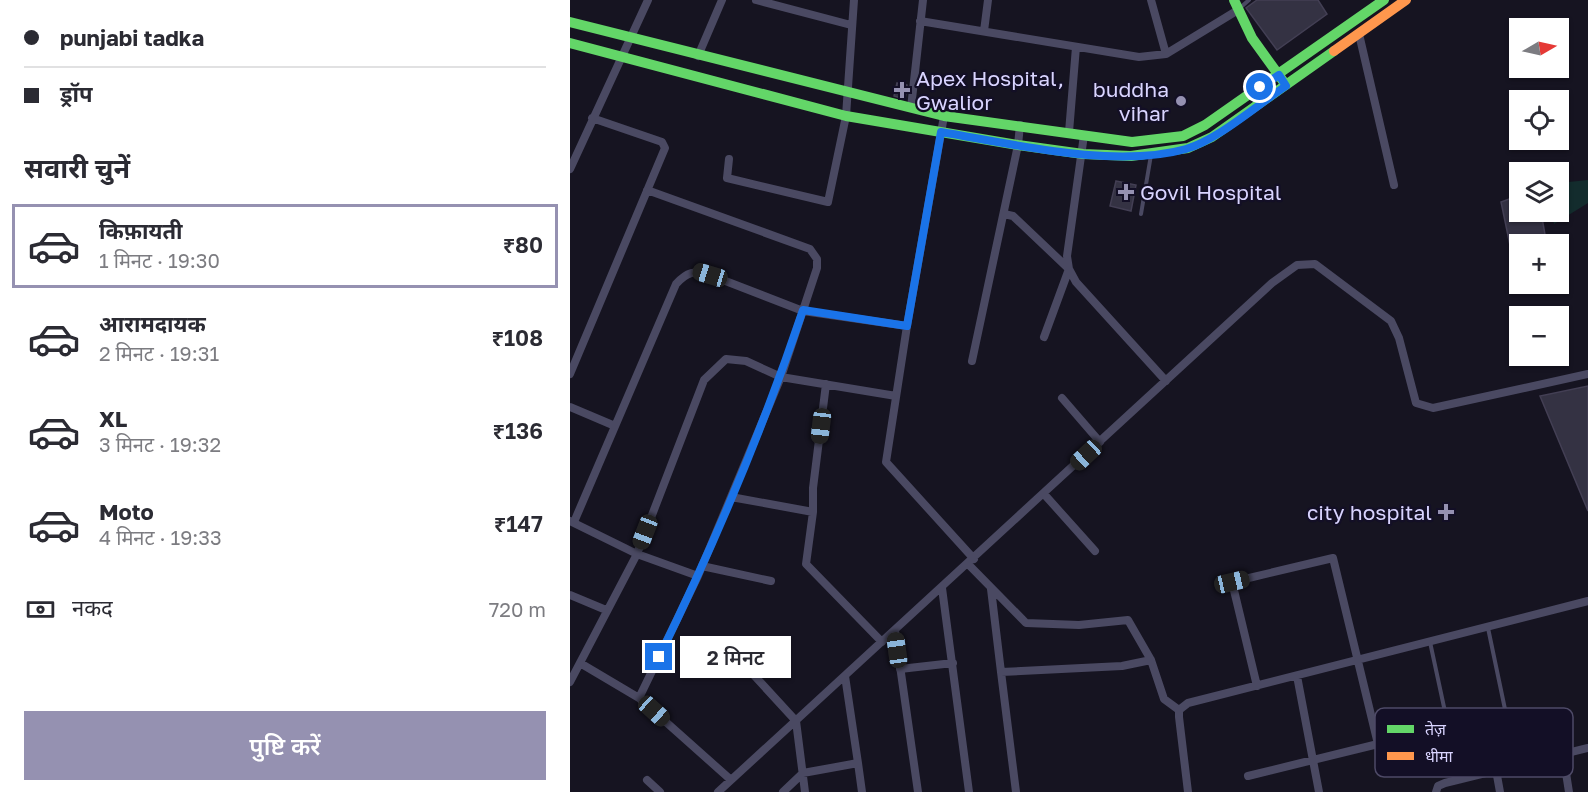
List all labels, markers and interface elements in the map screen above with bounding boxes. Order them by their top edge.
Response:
north arrow [1509,18,1569,78]
map controls [1509,18,1569,366]
text: punjabi tadka [60,24,204,51]
place label: Apex Hospital, Gwalior [916,65,1064,115]
route start [1246,73,1273,100]
place label: buddha vihar [1093,76,1169,126]
text: ड्रॉप [60,80,93,107]
marker: Apex Hospital, Gwalior [893,81,911,99]
button: locate [1509,90,1569,150]
marker: buddha vihar [1174,94,1188,108]
text: सवारी चुनें [24,152,130,184]
button: layers [1509,162,1569,222]
place label: Govil Hospital [1140,179,1282,205]
marker: Govil Hospital [1117,183,1135,201]
text: किफ़ायती [99,217,183,244]
icon: car [27,219,81,273]
text: ₹80 [503,231,543,258]
button: + [1509,234,1569,294]
text: 1 मिनट · 19:30 [99,248,220,272]
car [690,261,730,289]
button: − [1509,306,1569,366]
text: आरामदायक [99,310,206,337]
icon: car [27,312,81,366]
text: ₹108 [492,324,543,351]
text: 2 मिनट · 19:31 [99,341,219,365]
icon: car [27,405,81,459]
text: XL [99,405,127,432]
car [810,407,832,445]
text: ₹136 [492,417,543,444]
text: 3 मिनट · 19:32 [99,432,221,456]
car [1067,436,1105,474]
icon: car [27,498,81,552]
text: Moto [99,498,154,525]
place label: city hospital [1307,499,1432,525]
marker: city hospital [1437,503,1455,521]
text: ₹147 [494,510,543,537]
car [630,512,660,552]
text: 4 मिनट · 19:33 [99,525,222,549]
car [1212,569,1252,595]
icon: cash [24,593,57,626]
text: नकद [72,594,113,621]
text: 720 m [489,597,546,621]
car [886,631,908,669]
callout: 2 मिनट [680,636,791,678]
route end [645,643,672,670]
text: 2 मिनट [707,645,764,669]
car [635,692,673,730]
legend [1375,708,1573,777]
button: पुष्टि करें [24,711,546,780]
text: तेज़ [1425,719,1447,739]
text: धीमा [1425,746,1454,766]

